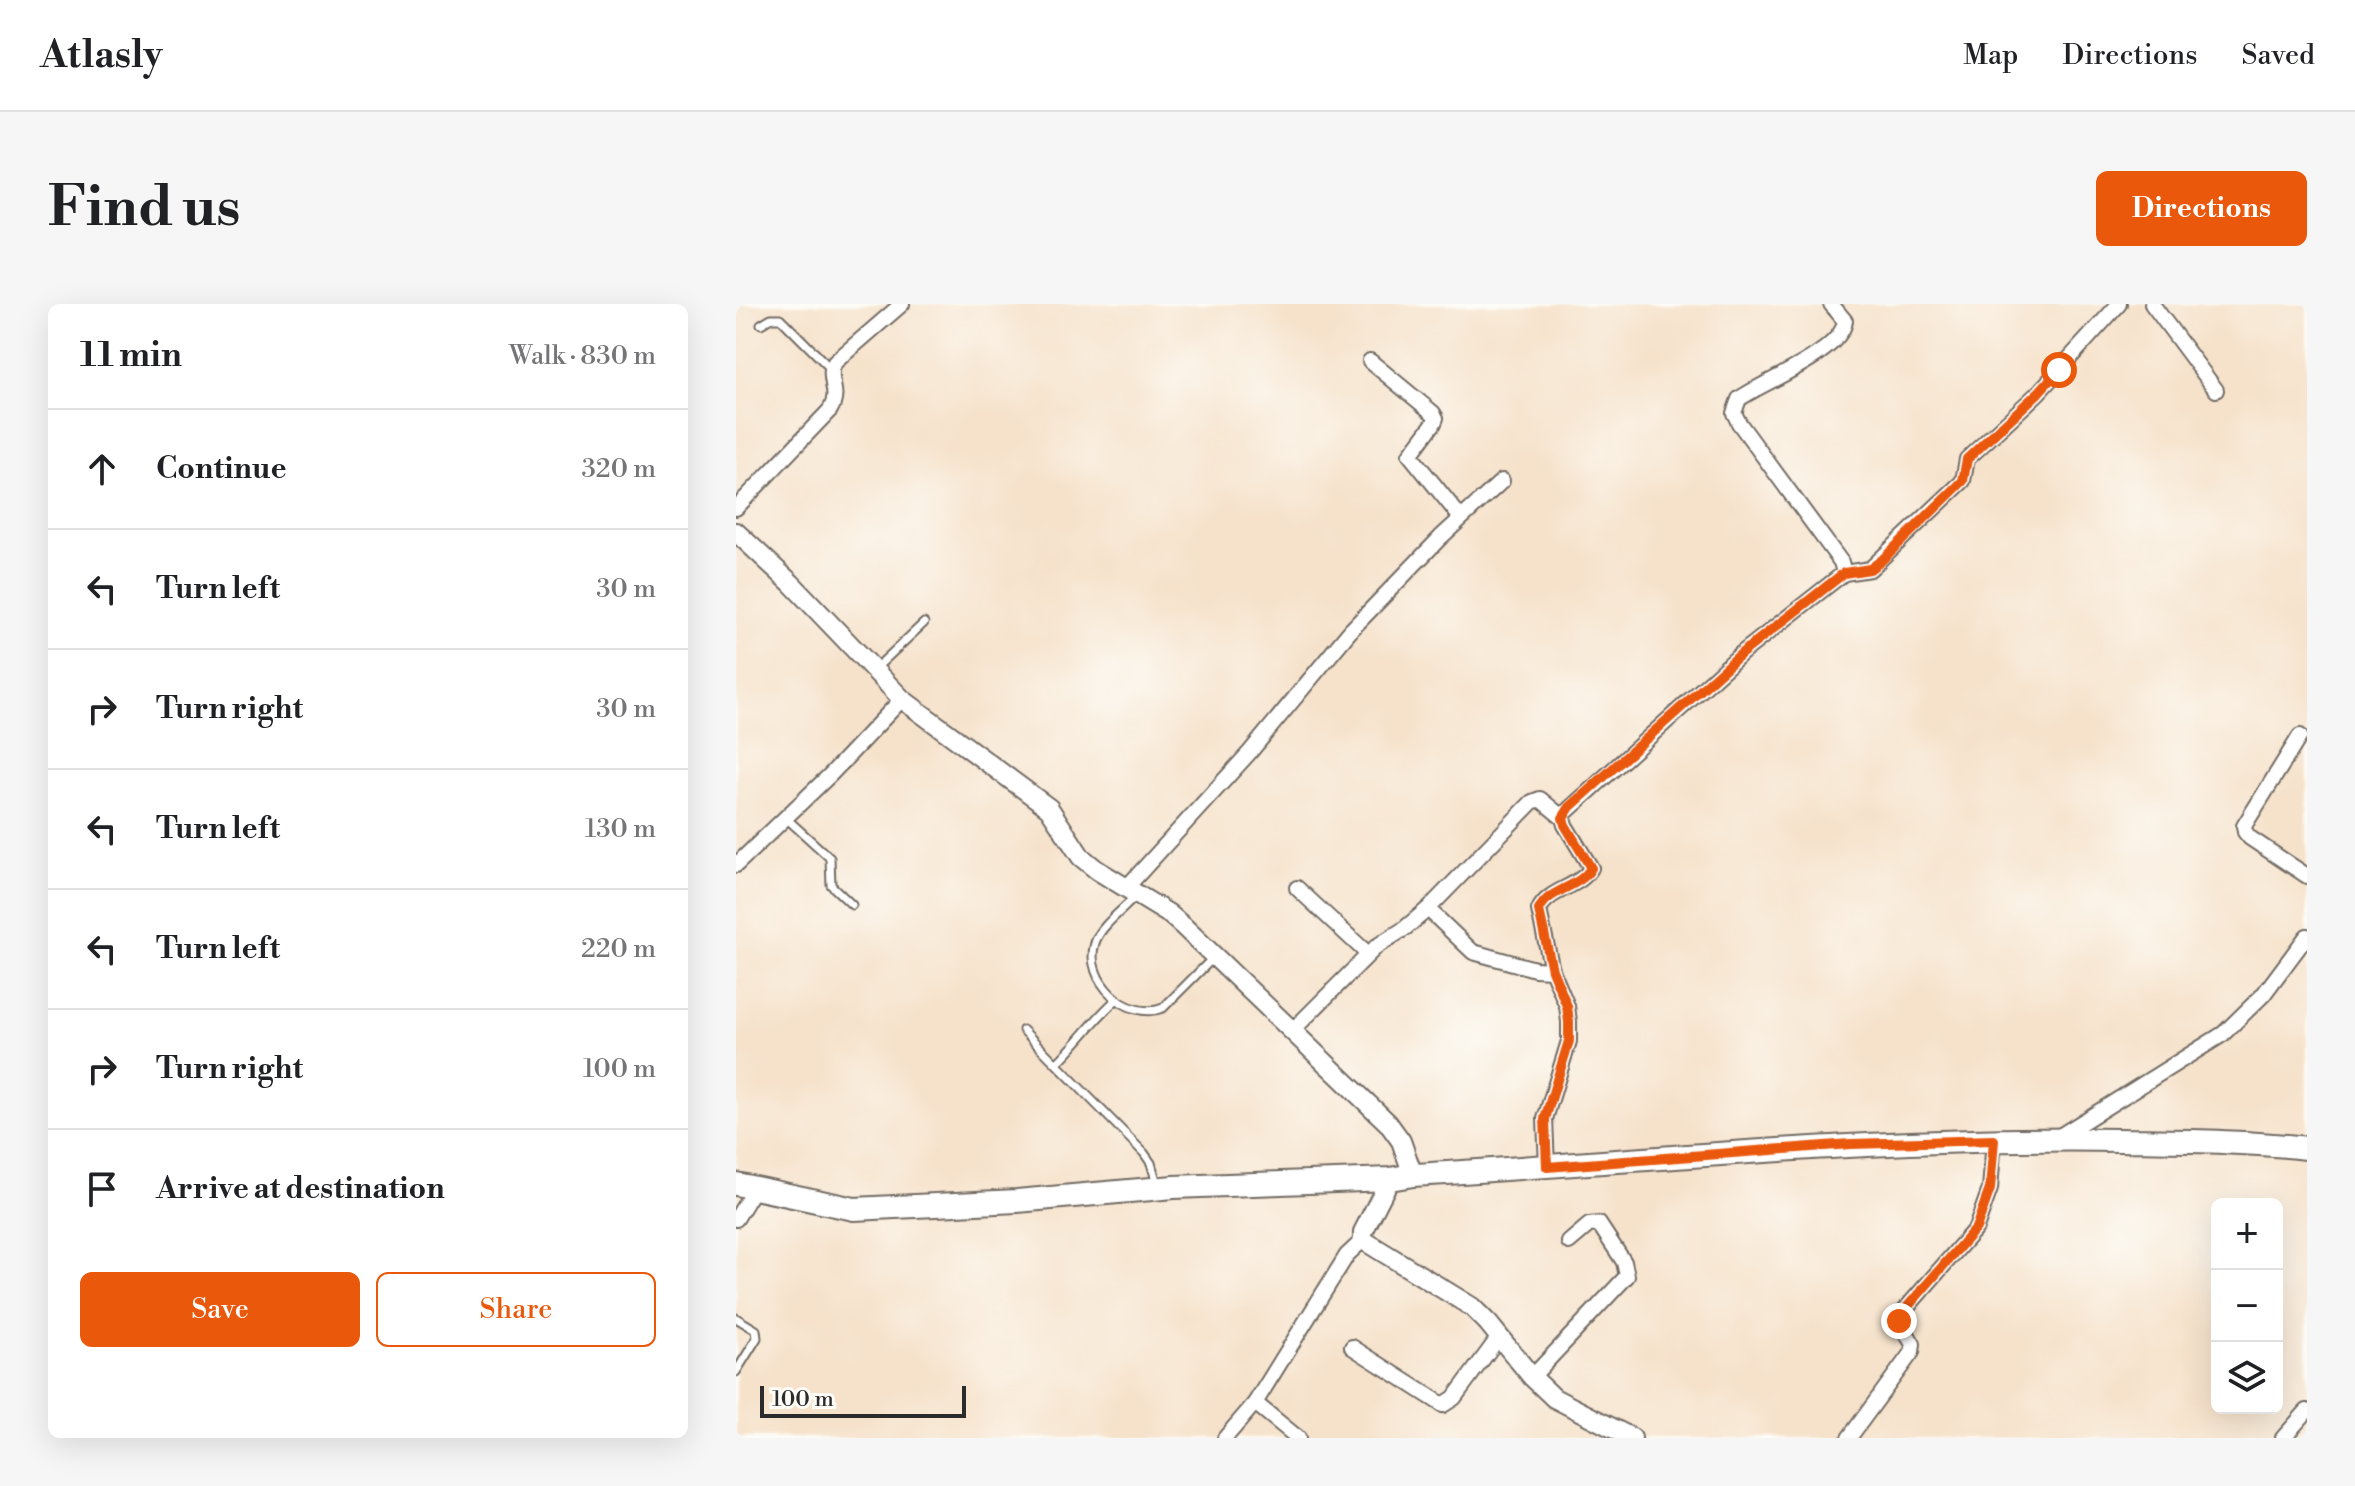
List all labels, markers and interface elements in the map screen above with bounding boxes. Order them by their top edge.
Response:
text: Atlasly [40,32,163,79]
text: Map [1963,38,2018,73]
text: Directions [2062,38,2197,73]
text: Saved [2241,38,2315,73]
button: Directions [2096,171,2307,246]
text: Find us [48,173,241,243]
text: 11 min [80,335,182,377]
text: Walk · 830 m [509,340,656,372]
route start [2041,352,2077,388]
icon: ahead [80,447,124,491]
text: Continue [156,450,287,488]
text: 320 m [581,453,656,485]
icon: left [80,567,124,611]
text: Turn left [156,570,280,608]
text: 30 m [596,573,656,605]
icon: right [80,687,124,731]
text: Turn right [156,690,303,728]
text: 30 m [596,693,656,725]
icon: left [80,807,124,851]
text: Turn left [156,810,280,848]
text: 130 m [585,813,656,845]
icon: left [80,927,124,971]
text: Turn left [156,930,280,968]
text: 220 m [581,933,656,965]
icon: right [80,1047,124,1091]
text: Turn right [156,1050,303,1088]
text: 100 m [583,1053,656,1085]
icon: arrive [80,1167,124,1211]
text: Arrive at destination [156,1170,445,1208]
map controls [2211,1198,2283,1414]
button: + [2211,1198,2283,1270]
button: − [2211,1270,2283,1342]
button: Save [80,1272,360,1347]
button: Share [376,1272,656,1347]
route end [1881,1303,1917,1339]
button: layers [2211,1342,2283,1414]
scale bar [760,1382,966,1418]
text: 100 m [772,1386,834,1413]

